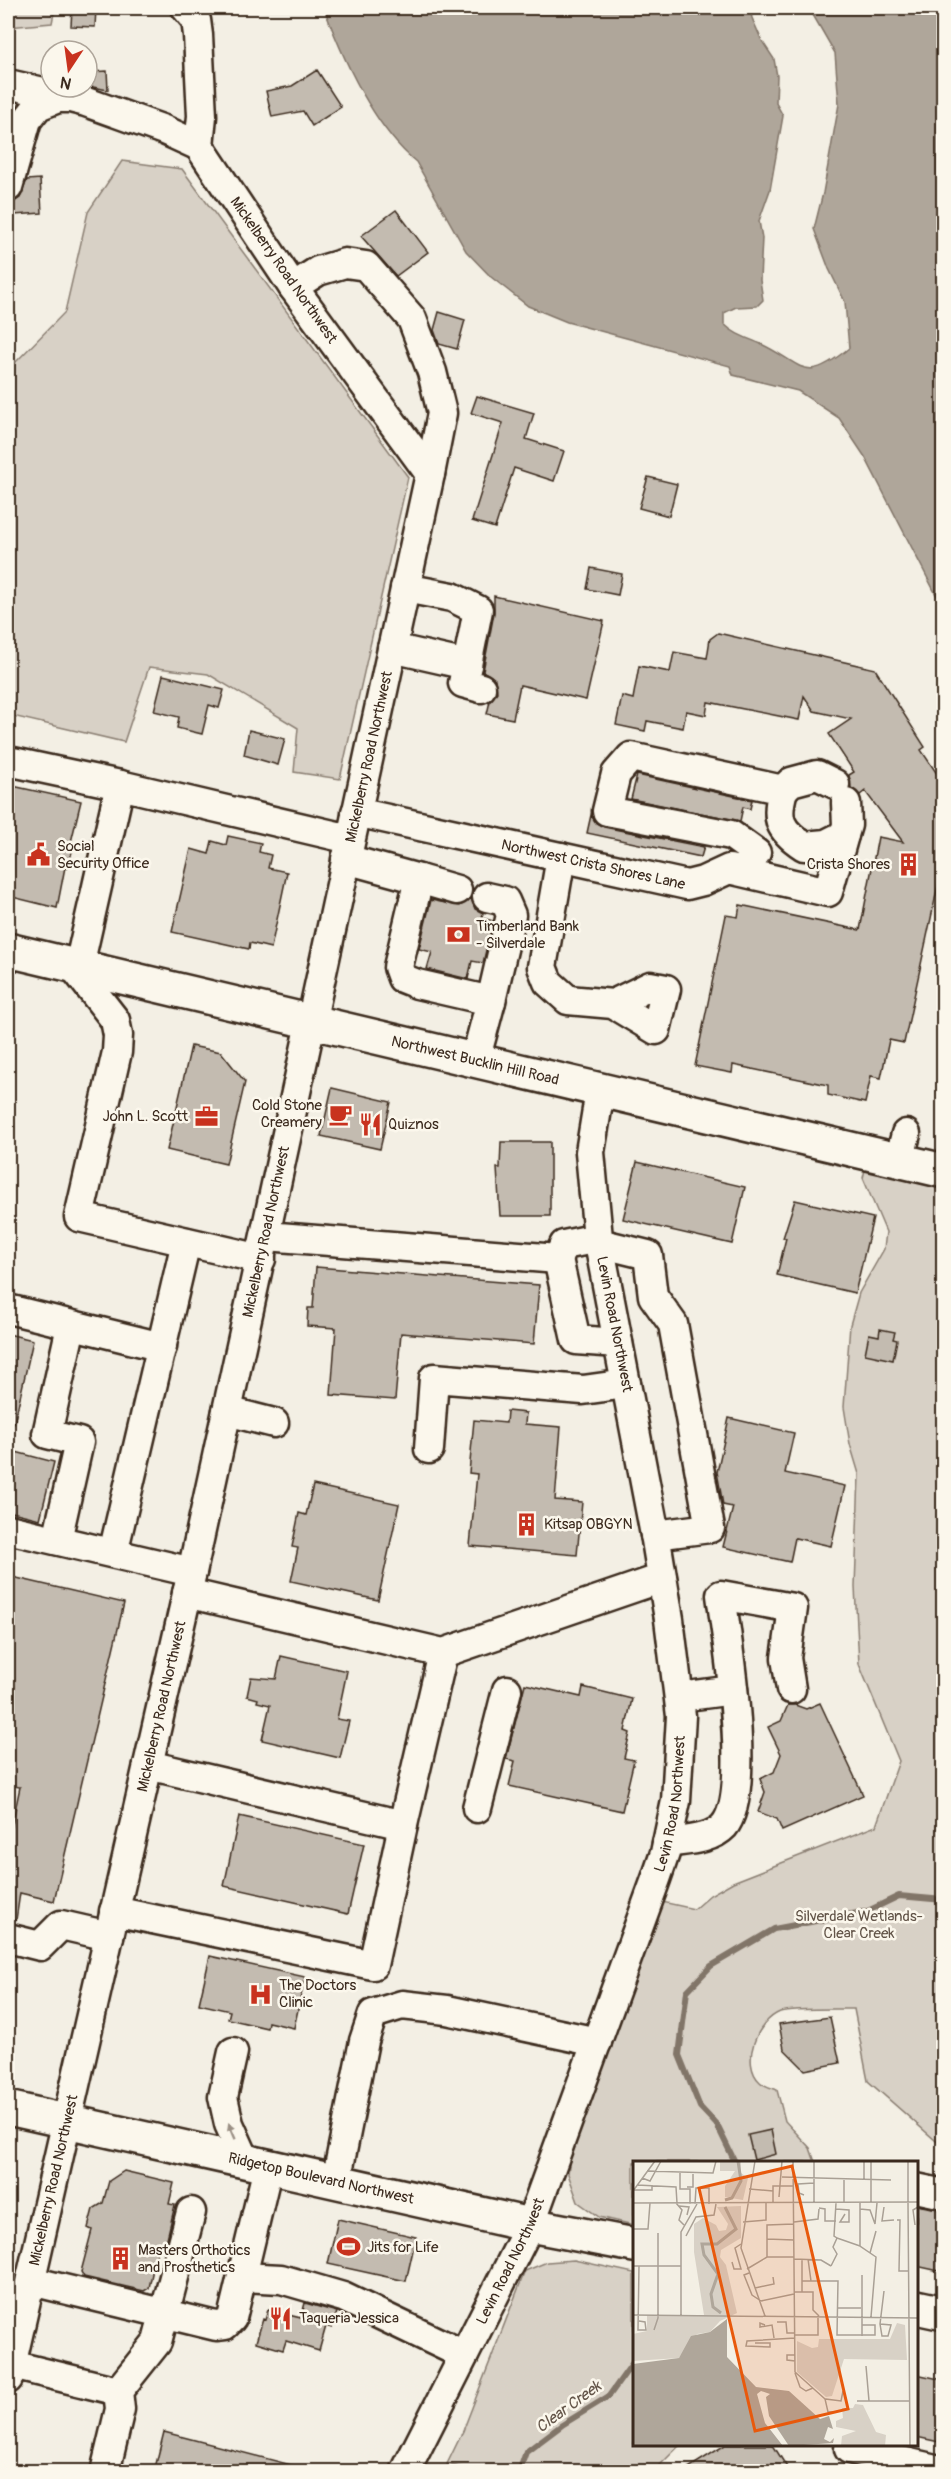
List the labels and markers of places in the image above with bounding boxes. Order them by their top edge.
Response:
place label: Social Security Office [57,837,150,873]
public building icon: Social Security Office [26,842,52,868]
building icon: Crista Shores [895,851,921,877]
place label: Crista Shores [807,855,890,874]
place label: Timberland Bank - Silverdale [476,917,580,953]
bank icon: Timberland Bank - Silverdale [445,922,471,948]
place label: Cold Stone Creamery [252,1096,323,1132]
cafe icon: Cold Stone Creamery [327,1101,353,1127]
office icon: John L. Scott [193,1103,219,1129]
place label: John L. Scott [102,1107,189,1126]
restaurant icon: Quiznos [357,1111,383,1137]
place label: Quiznos [388,1115,439,1134]
building icon: Kitsap OBGYN [513,1511,539,1537]
place label: Kitsap OBGYN [544,1515,633,1534]
place label: The Doctors Clinic [279,1976,357,2012]
hospital icon: The Doctors Clinic [248,1981,274,2007]
sports icon: Jits for Life [336,2234,362,2260]
place label: Jits for Life [367,2238,439,2257]
place label: Masters Orthotics and Prosthetics [138,2241,251,2277]
building icon: Masters Orthotics and Prosthetics [107,2246,133,2272]
restaurant icon: Taqueria Jessica [268,2305,294,2331]
place label: Taqueria Jessica [299,2309,399,2328]

